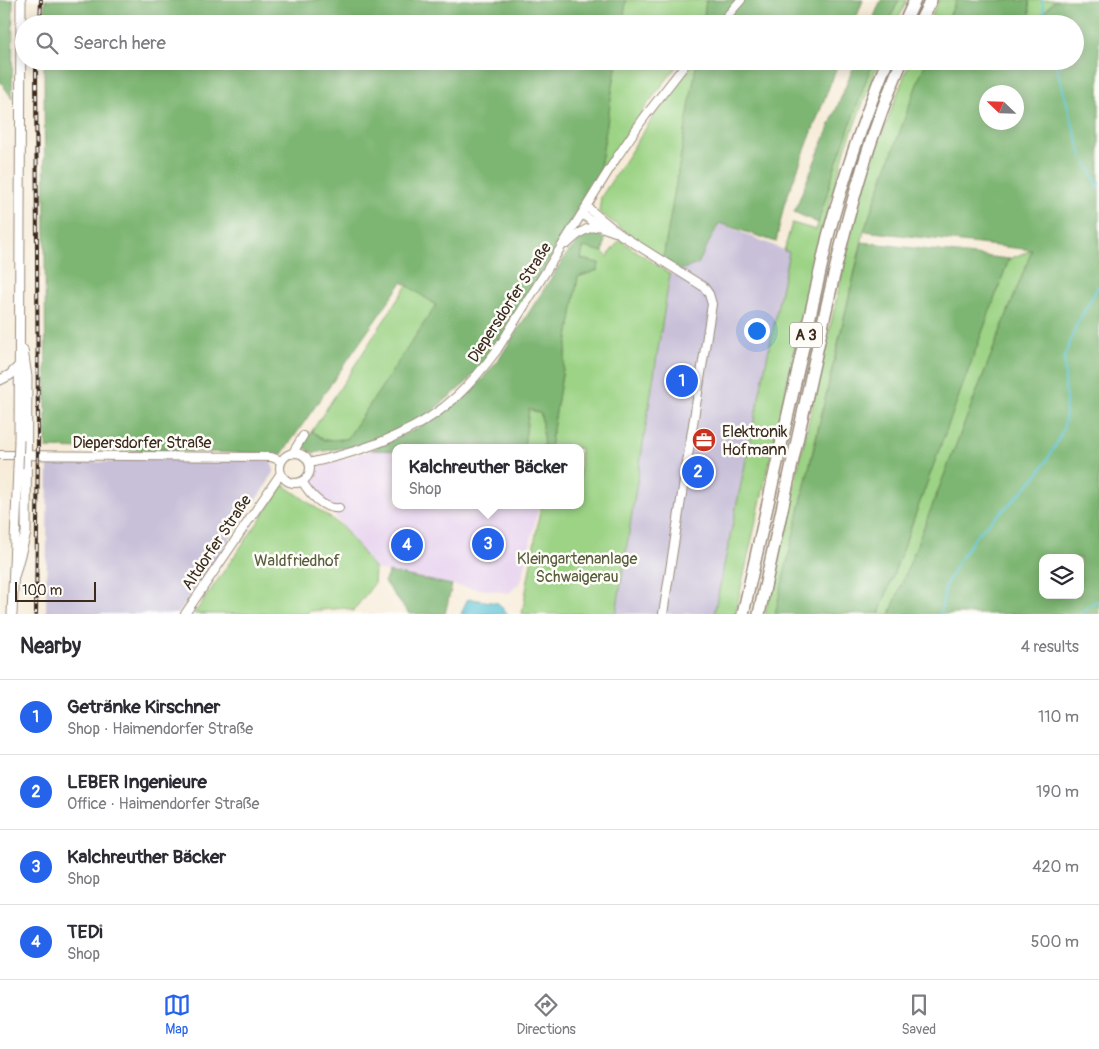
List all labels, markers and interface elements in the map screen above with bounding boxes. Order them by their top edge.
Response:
search box [15,15,1084,70]
icon: search [33,29,61,57]
text: Search here [73,31,166,55]
north arrow [979,85,1024,130]
street label: Diepersdorfer Straße [464,239,556,366]
your location [744,318,770,344]
road number: A 3 [790,322,822,348]
pin: 1 [666,362,698,400]
place label: Elektronik Hofmann [722,422,788,460]
office icon: Elektronik Hofmann [691,427,717,453]
street label: Diepersdorfer Straße [72,433,212,453]
popup [392,444,584,509]
pin: 2 [682,453,714,491]
text: Kalchreuther Bäcker [408,455,568,479]
text: Shop [408,479,442,499]
street label: Altdorfer Straße [178,491,256,594]
pin: 3 [472,525,504,563]
pin: 4 [391,526,423,564]
park label: Kleingartenanlage Schwaigerau [517,549,637,587]
park label: Waldfriedhof [254,551,341,571]
map controls [1039,554,1084,599]
button: layers [1039,554,1084,599]
scale bar [15,579,96,602]
text: 100 m [22,582,62,599]
text: Nearby [20,633,81,660]
text: 4 results [1021,637,1079,657]
text: Getränke Kirschner [67,695,220,719]
text: 1 [33,707,39,727]
text: 110 m [1038,707,1079,727]
text: Shop · Haimendorfer Straße [67,719,253,739]
text: LEBER Ingenieure [67,770,207,794]
text: 2 [32,782,40,802]
text: 190 m [1036,782,1079,802]
text: Office · Haimendorfer Straße [67,794,259,814]
text: Kalchreuther Bäcker [67,845,226,869]
text: 3 [32,857,40,877]
text: 420 m [1032,857,1079,877]
text: Shop [67,869,100,889]
text: TEDi [67,920,103,944]
text: 4 [31,932,41,952]
text: 500 m [1031,932,1079,952]
text: Shop [67,944,100,964]
tab: Map [163,991,191,1038]
tab: Directions [516,991,576,1038]
tab: Saved [901,991,936,1038]

